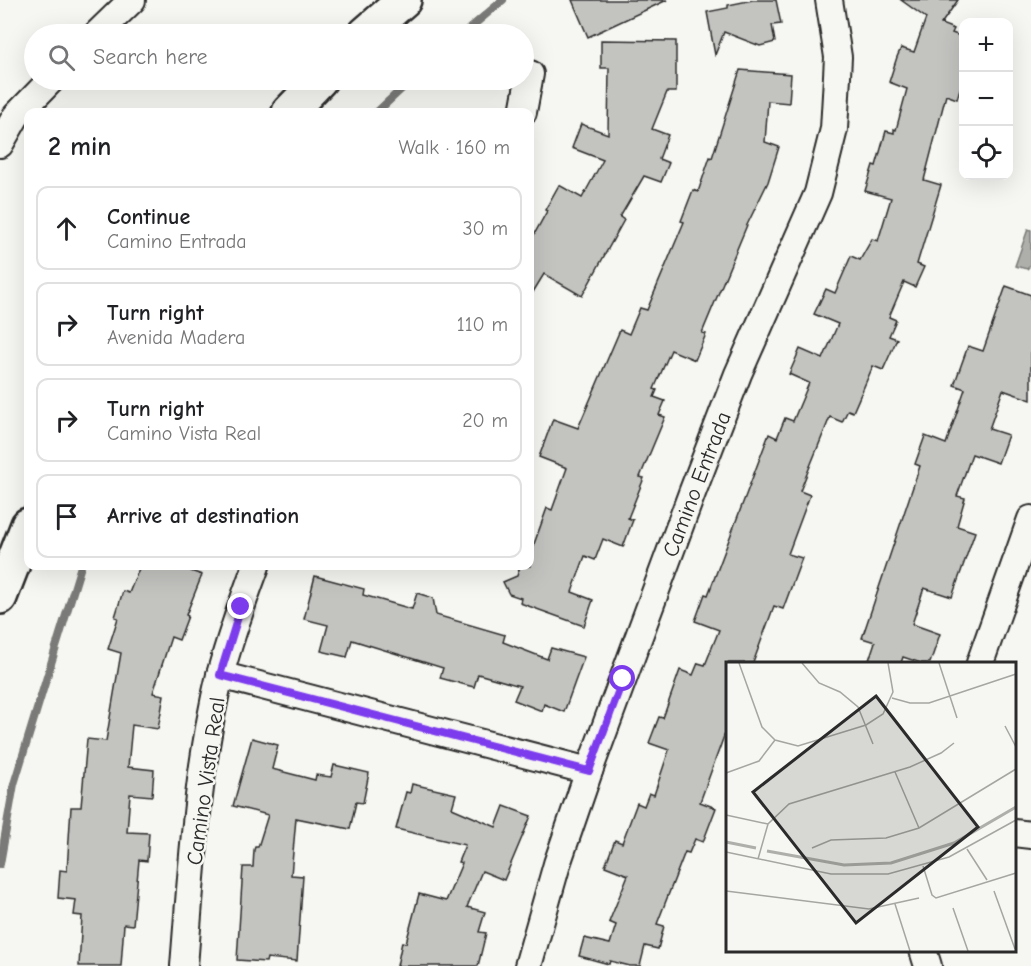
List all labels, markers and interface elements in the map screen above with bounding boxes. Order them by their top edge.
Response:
map controls [959,18,1013,180]
button: + [959,18,1013,72]
search box [24,24,534,90]
icon: search [45,41,78,74]
text: Search here [93,44,208,70]
button: − [959,72,1013,126]
button: locate [959,126,1013,180]
text: 2 min [48,132,111,162]
text: Walk · 160 m [399,136,510,159]
text: Continue [107,204,190,230]
icon: ahead [50,212,83,245]
text: 30 m [462,217,508,240]
text: Camino Entrada [107,230,247,253]
text: Turn right [107,300,204,326]
icon: right [50,308,83,341]
text: 110 m [457,313,508,336]
text: Avenida Madera [107,326,245,349]
text: Turn right [107,396,204,422]
icon: right [50,404,83,437]
street label: Camino Entrada [657,408,737,561]
text: 20 m [462,409,508,432]
text: Camino Vista Real [107,422,261,445]
icon: arrive [50,500,83,533]
text: Arrive at destination [107,503,299,529]
route end [227,593,253,619]
inset map [726,662,1016,951]
route start [609,665,635,691]
street label: Camino Vista Real [181,695,231,867]

